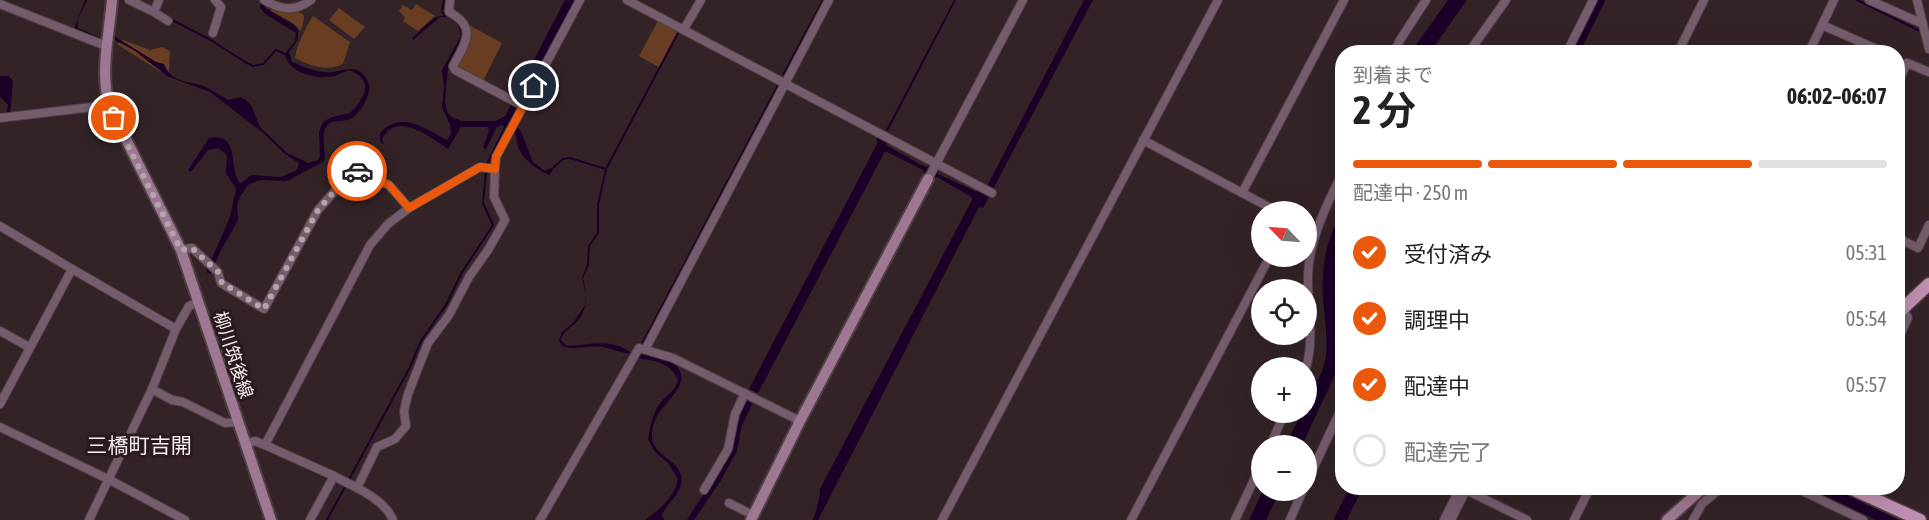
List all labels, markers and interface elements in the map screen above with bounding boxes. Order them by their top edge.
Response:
pin [508,60,559,111]
text: 到着まで [1353,63,1433,86]
icon: home [517,69,550,102]
text: 06:02–06:07 [1787,83,1887,109]
text: 2 分 [1353,88,1416,132]
pin [88,92,139,143]
icon: bag [97,101,130,134]
courier [327,141,387,201]
icon: car [341,155,374,188]
text: 配達中 · 250 m [1353,181,1468,204]
north arrow [1251,201,1317,267]
map controls [1251,201,1317,501]
icon: check [1353,236,1386,269]
text: 受付済み [1404,241,1492,267]
text: 05:31 [1846,241,1887,264]
button: locate [1251,279,1317,345]
icon: check [1353,302,1386,335]
text: 調理中 [1404,307,1470,333]
text: 05:54 [1846,307,1887,330]
street label: 柳川筑後線 [210,309,257,401]
button: + [1251,357,1317,423]
icon: check [1353,368,1386,401]
text: 配達中 [1404,373,1470,399]
text: 05:57 [1846,373,1887,396]
district label: 三橋町吉開 [87,433,192,457]
button: − [1251,435,1317,501]
text: 配達完了 [1404,439,1492,465]

